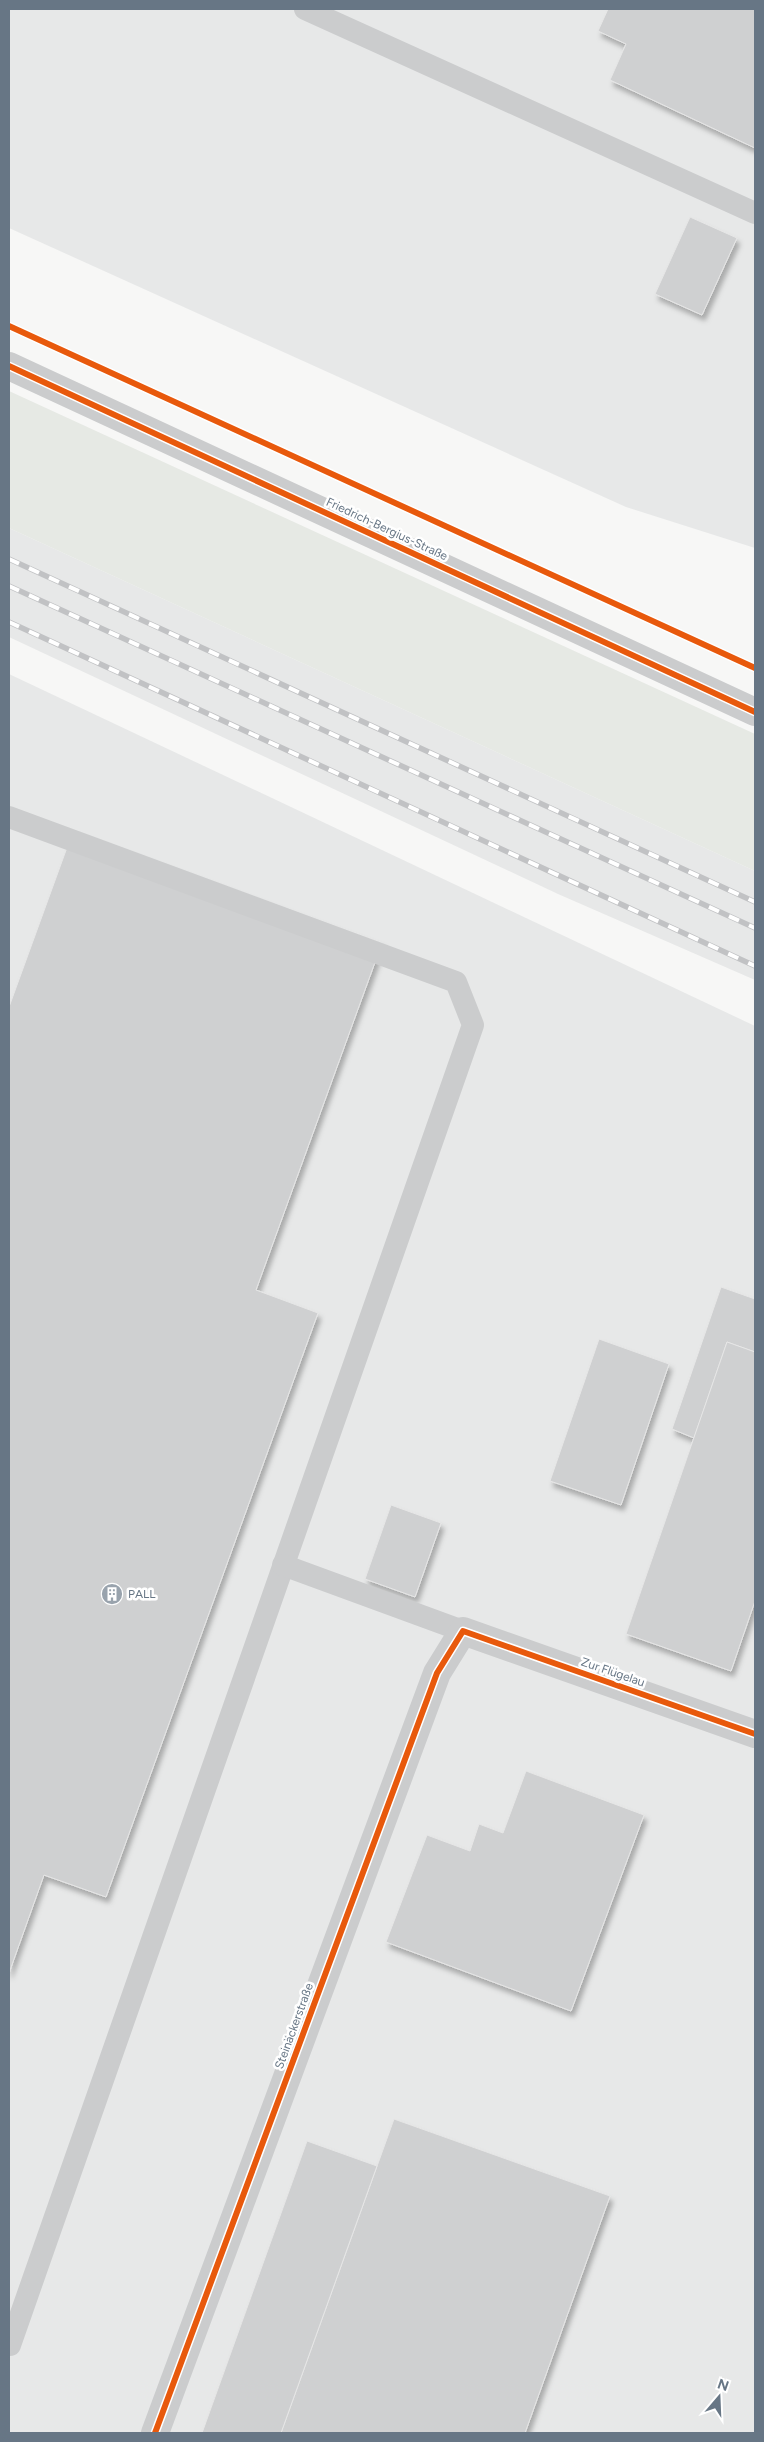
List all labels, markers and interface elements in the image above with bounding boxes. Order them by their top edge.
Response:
street label: Friedrich-Bergius-Straße [324,495,450,563]
building icon: PALL [100,1582,124,1606]
place label: PALL [128,1587,156,1601]
street label: Zur Flügelau [579,1655,647,1689]
street label: Steinäckerstraße [272,1981,316,2071]
north arrow [694,2372,744,2422]
text: N [715,2375,731,2395]

